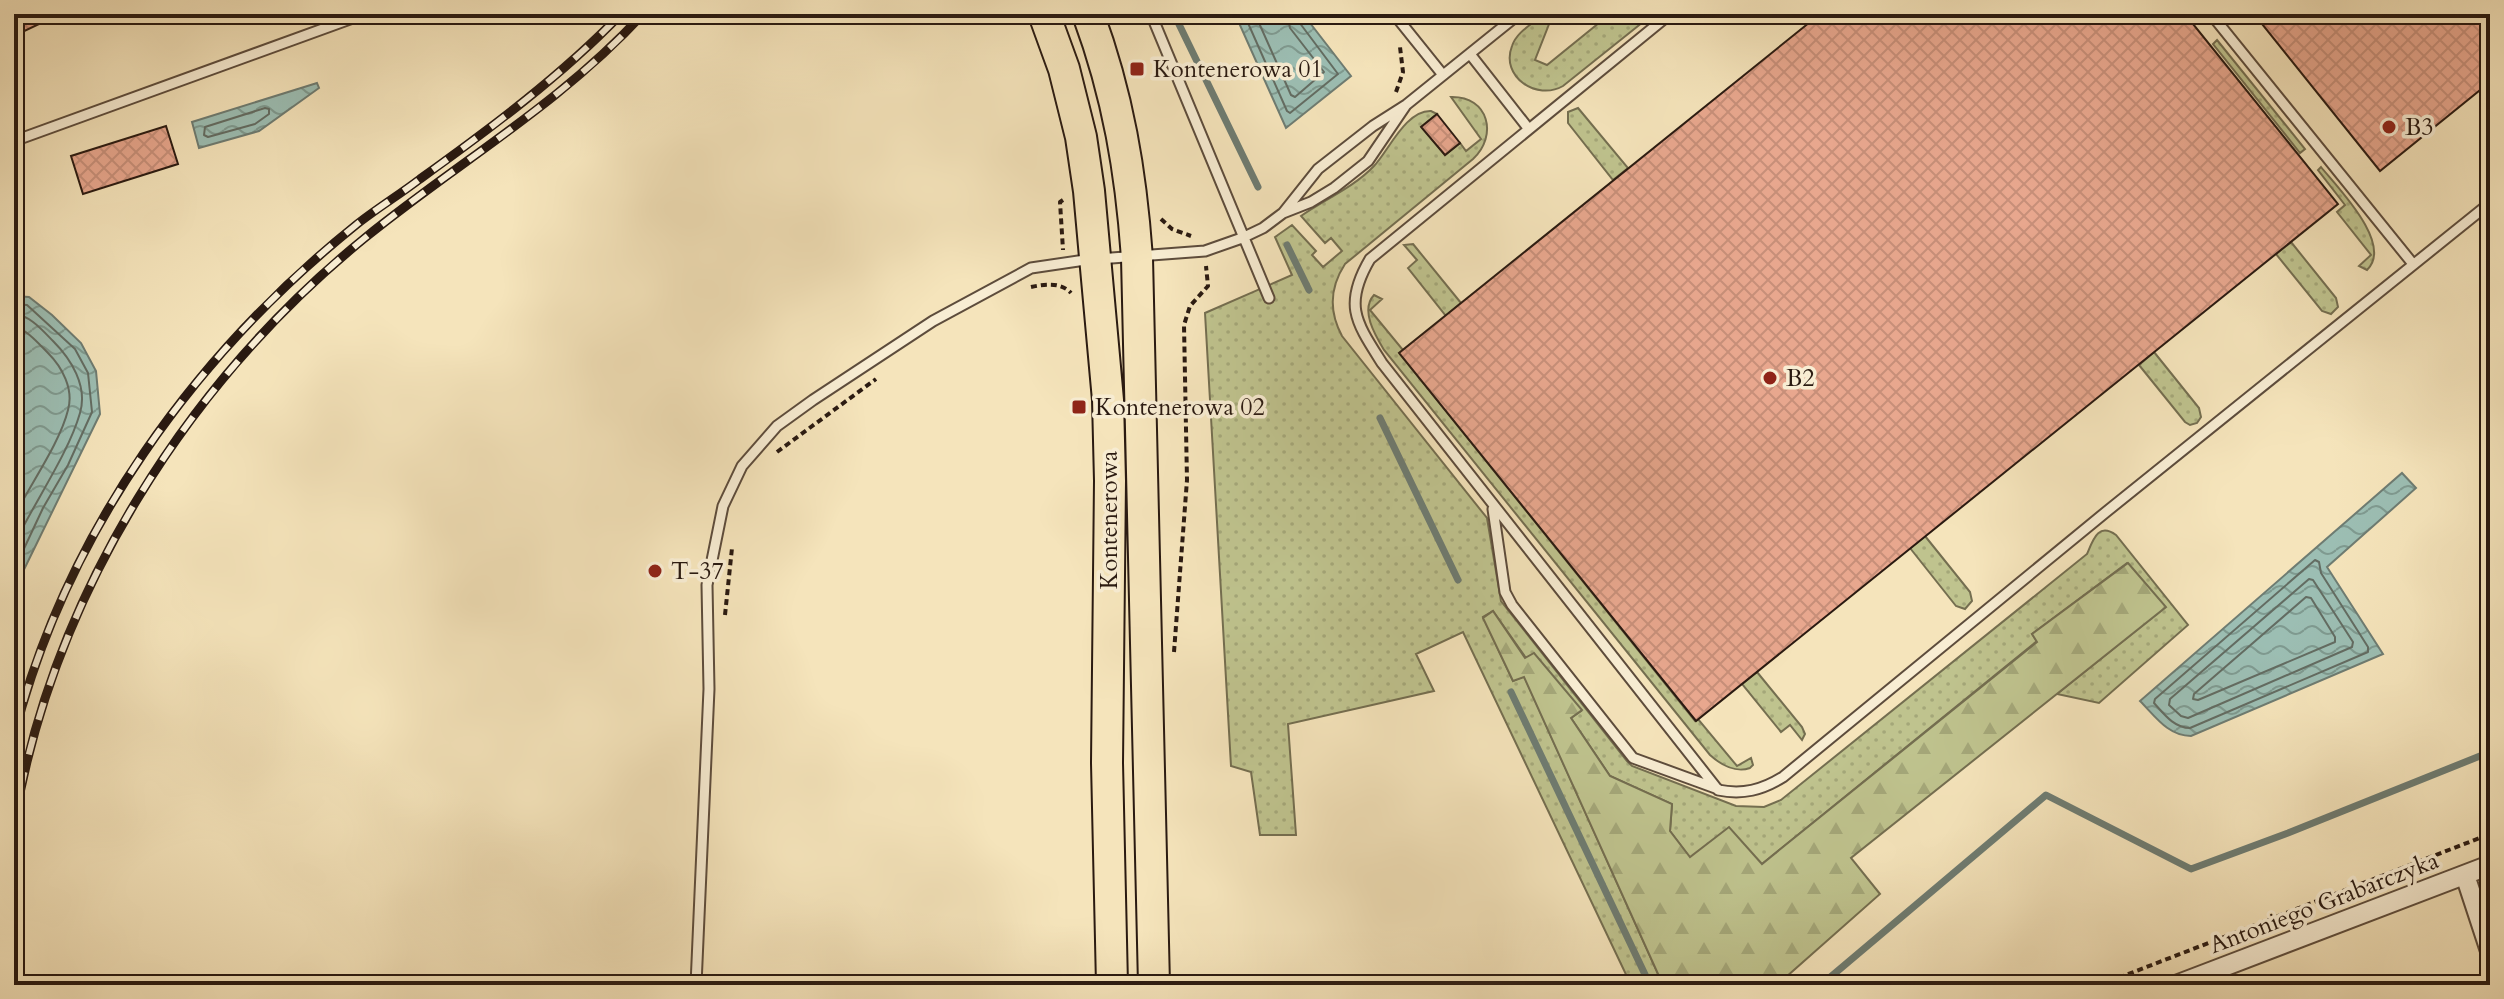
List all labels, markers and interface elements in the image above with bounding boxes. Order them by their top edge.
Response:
place label: Kontenerowa 01 [1153,53,1323,86]
marker: Kontenerowa 01 [1128,60,1146,78]
place label: B3 [2405,111,2434,144]
marker: B3 [2380,118,2398,136]
place label: B2 [1786,362,1815,395]
marker: B2 [1761,369,1779,387]
place label: Kontenerowa 02 [1095,391,1265,424]
marker: Kontenerowa 02 [1070,398,1088,416]
street label: Kontenerowa [1093,450,1126,589]
place label: T-37 [671,555,724,588]
marker: T-37 [646,562,664,580]
street label: Antoniego Grabarczyka [2205,844,2444,962]

